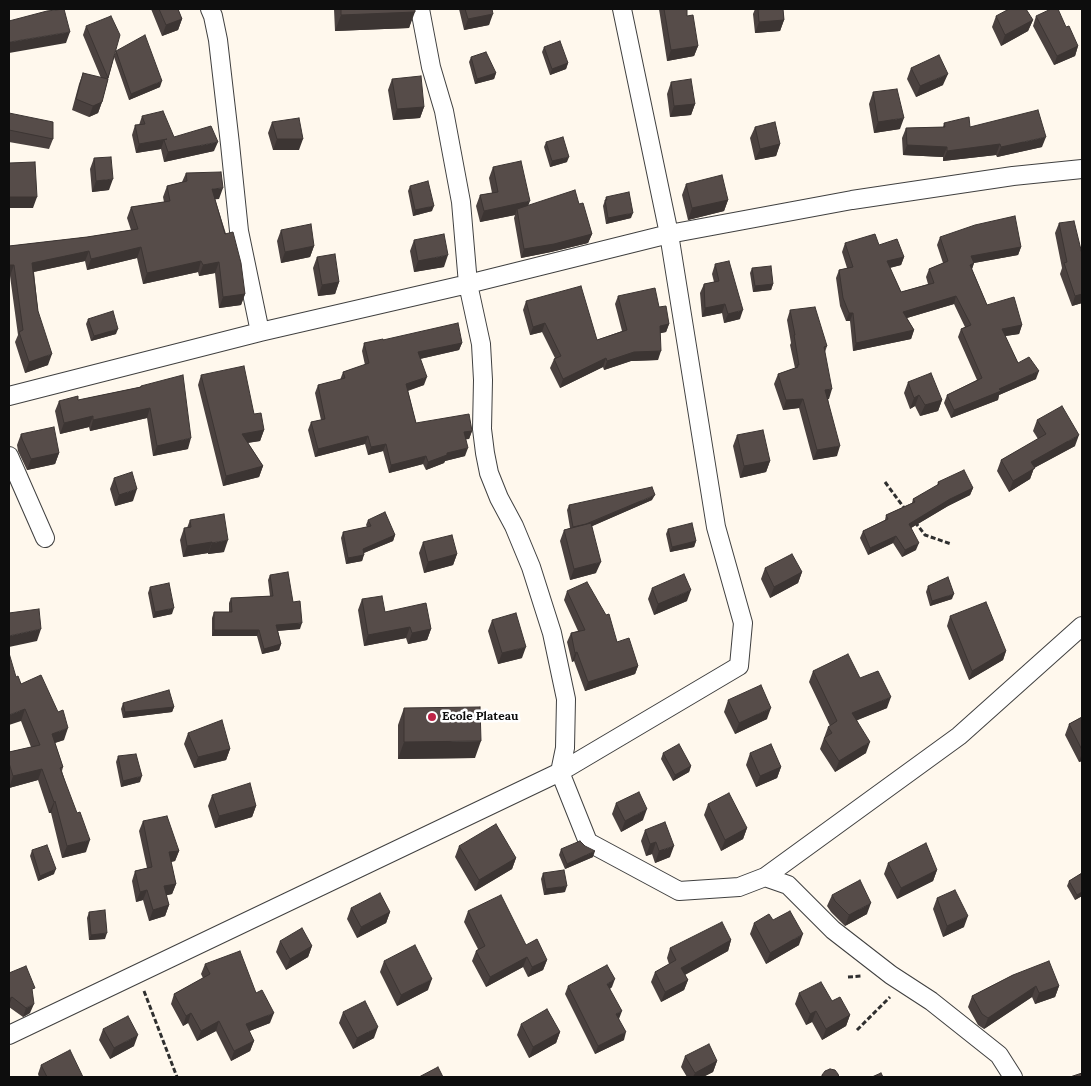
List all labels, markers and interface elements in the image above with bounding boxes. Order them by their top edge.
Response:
place label: Ecole Plateau [442,710,518,724]
marker: Ecole Plateau [426,711,438,723]

